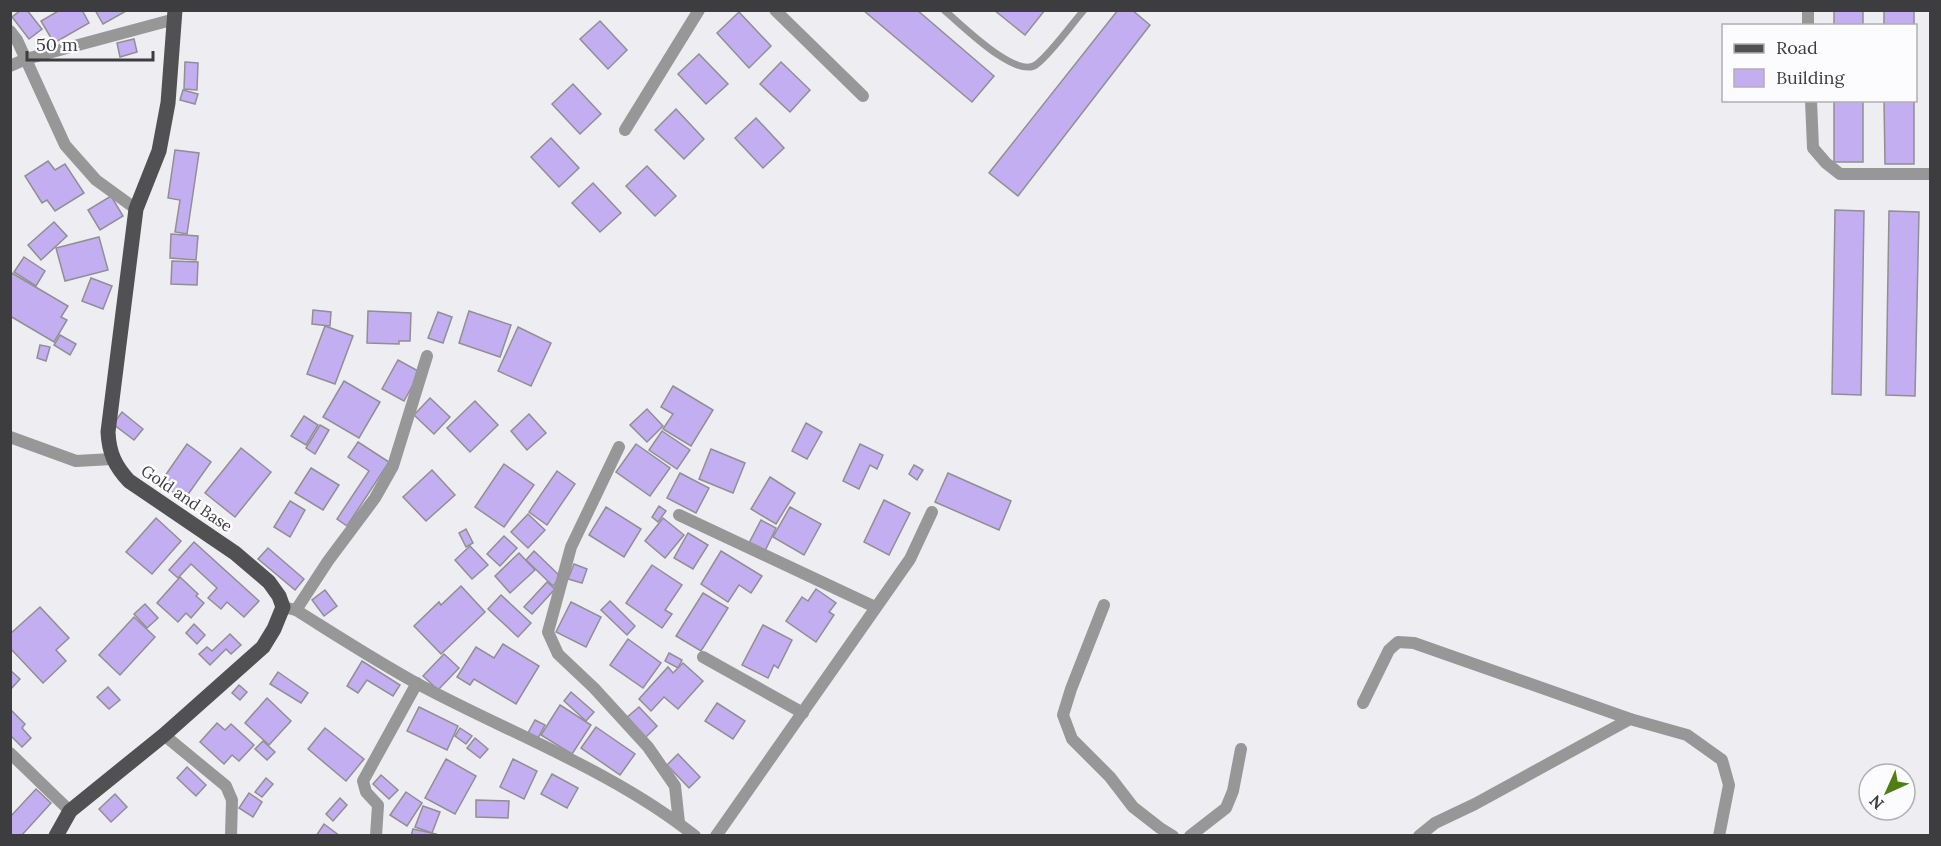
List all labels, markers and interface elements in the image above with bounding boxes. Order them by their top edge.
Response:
scale bar [27,24,153,62]
legend [1722,24,1917,102]
text: 50 m [36,33,78,56]
text: Road [1776,36,1818,59]
text: Building [1776,66,1846,89]
street label: Gold and Base [138,460,237,536]
north arrow [1857,762,1917,822]
text: N [1865,791,1888,814]

